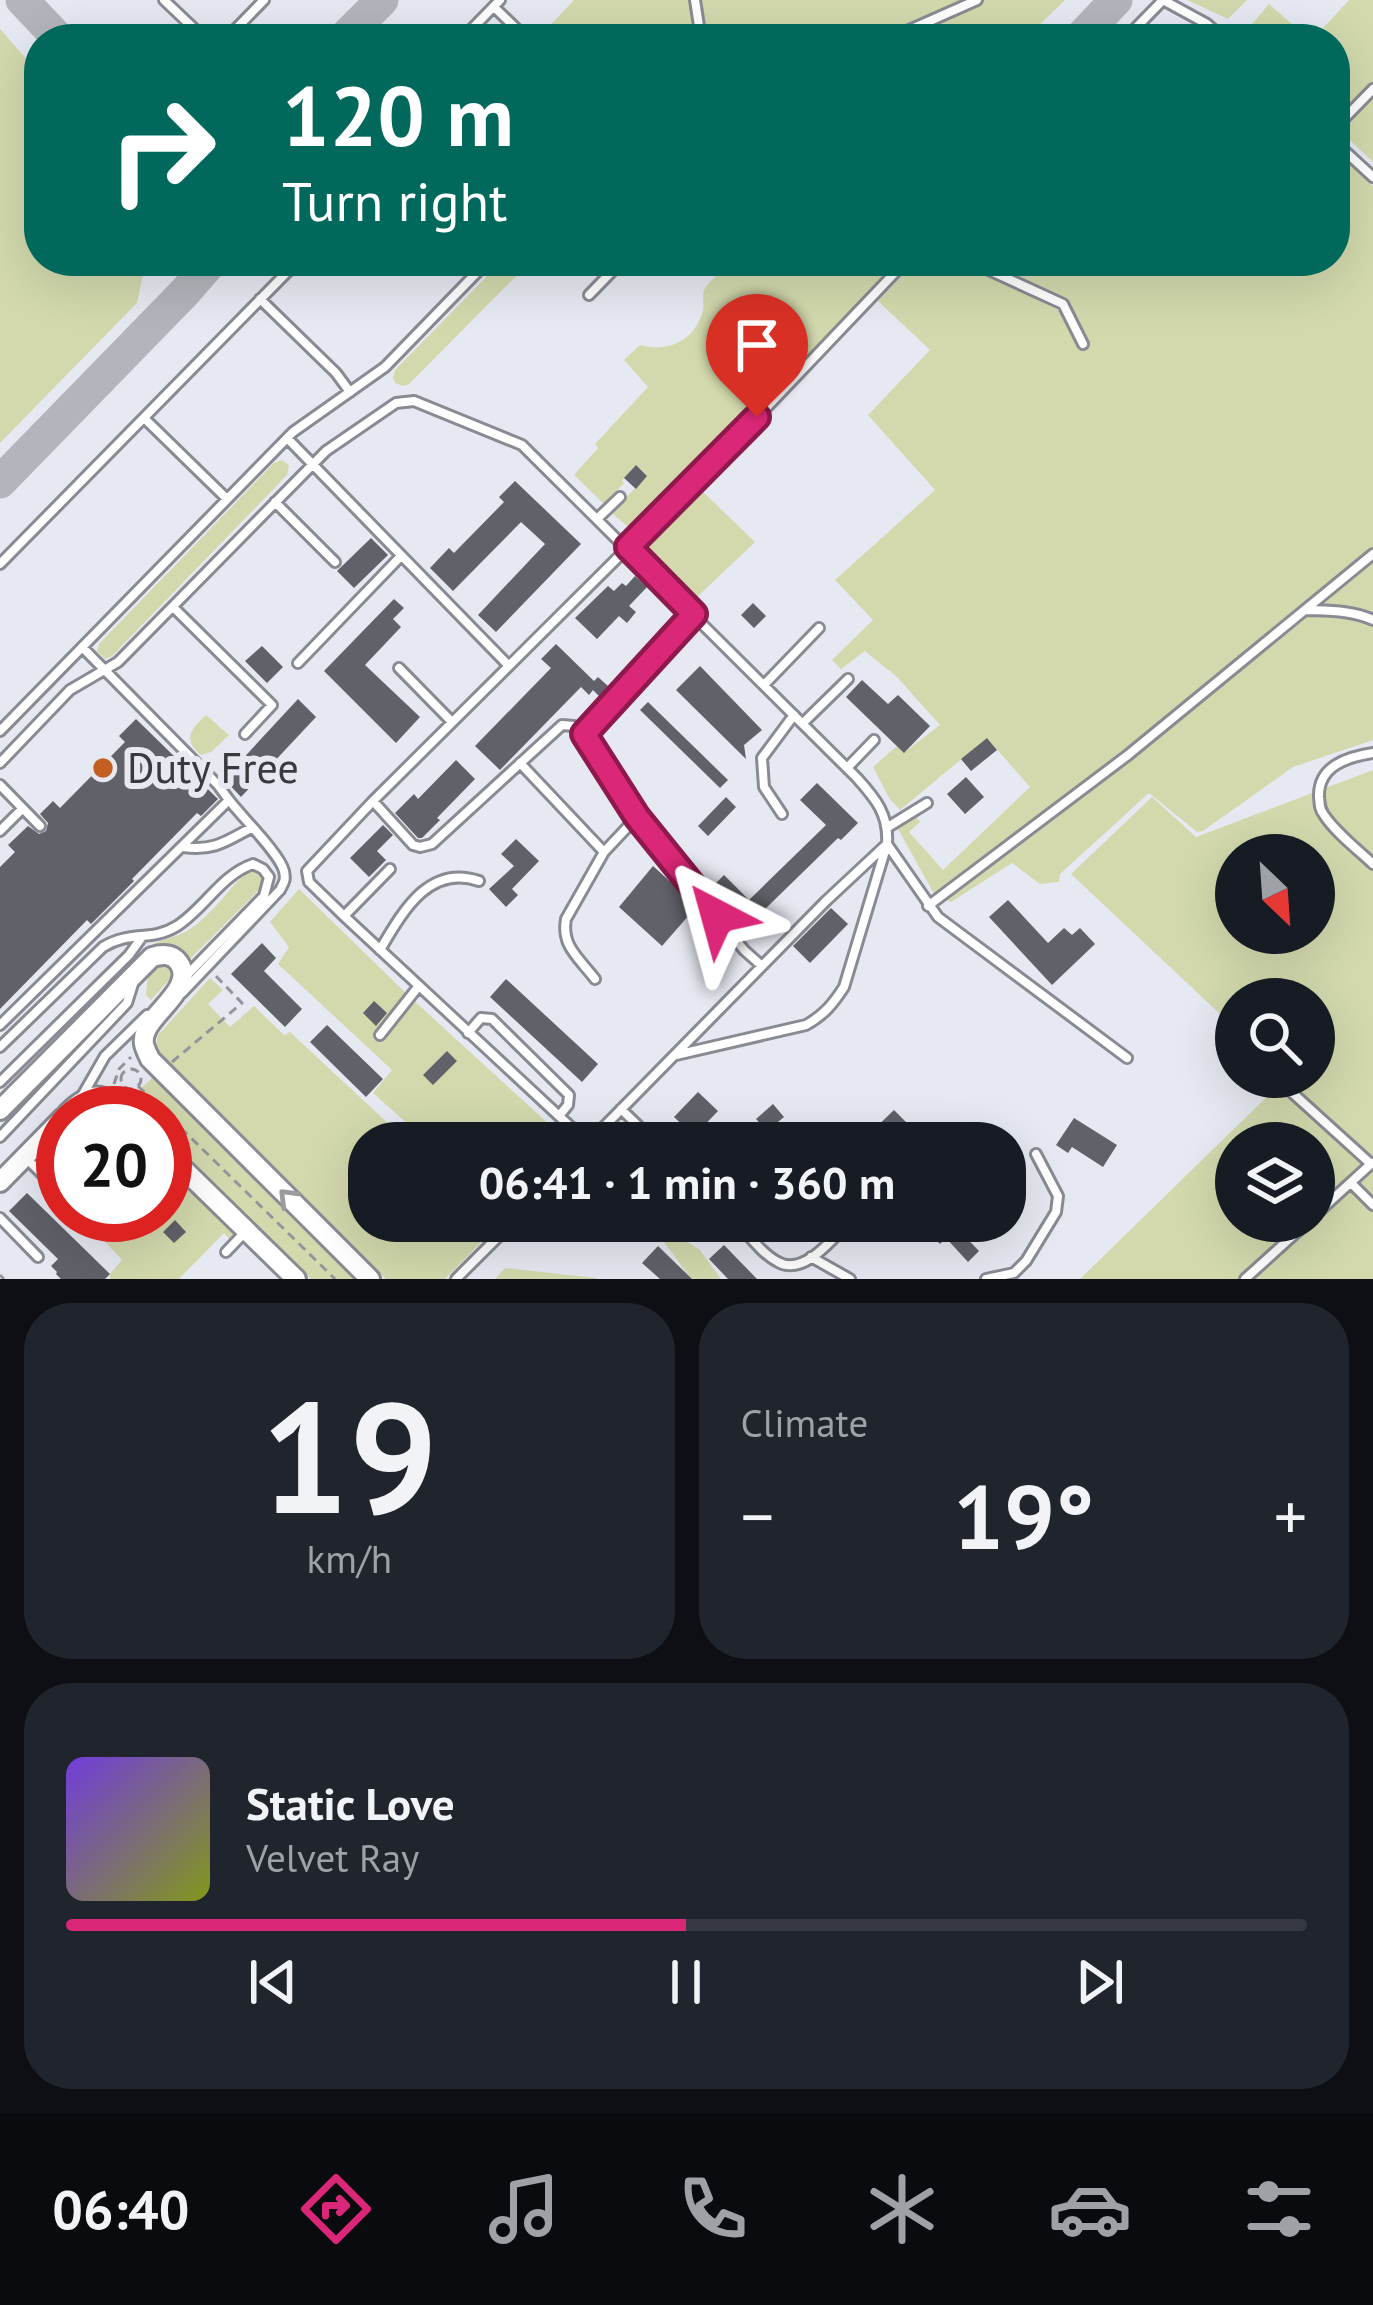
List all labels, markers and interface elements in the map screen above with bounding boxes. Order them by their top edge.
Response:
text: 120 m [282,60,514,169]
icon: right [84,72,240,228]
text: Turn right [282,166,507,236]
pin [706,294,808,417]
icon: arrive [724,312,790,378]
place label: Duty Free [127,740,299,795]
marker: Duty Free [90,755,116,781]
north arrow [1215,834,1335,954]
map controls [1215,834,1335,1242]
position arrow [654,853,780,979]
button: search [1215,978,1335,1098]
speed limit sign: 20 [36,1086,192,1242]
button: layers [1215,1122,1335,1242]
text: 06:41 · 1 min · 360 m [479,1153,895,1211]
one-way arrow [279,1189,301,1211]
text: 19 [261,1354,438,1556]
text: Climate [741,1397,868,1448]
text: 19° [953,1457,1094,1574]
text: − [741,1473,774,1558]
text: + [1274,1473,1307,1558]
text: km/h [307,1533,392,1584]
text: Static Love [246,1774,455,1832]
text: Velvet Ray [246,1832,419,1883]
icon: previous [240,1949,306,2015]
icon: pause [653,1949,719,2015]
icon: next [1067,1949,1133,2015]
icon: directions [294,2167,378,2251]
icon: music [482,2167,566,2251]
icon: phone [671,2167,755,2251]
icon: climate [860,2167,944,2251]
icon: car [1048,2167,1132,2251]
icon: filters [1237,2167,1321,2251]
text: 06:40 [52,2174,189,2244]

